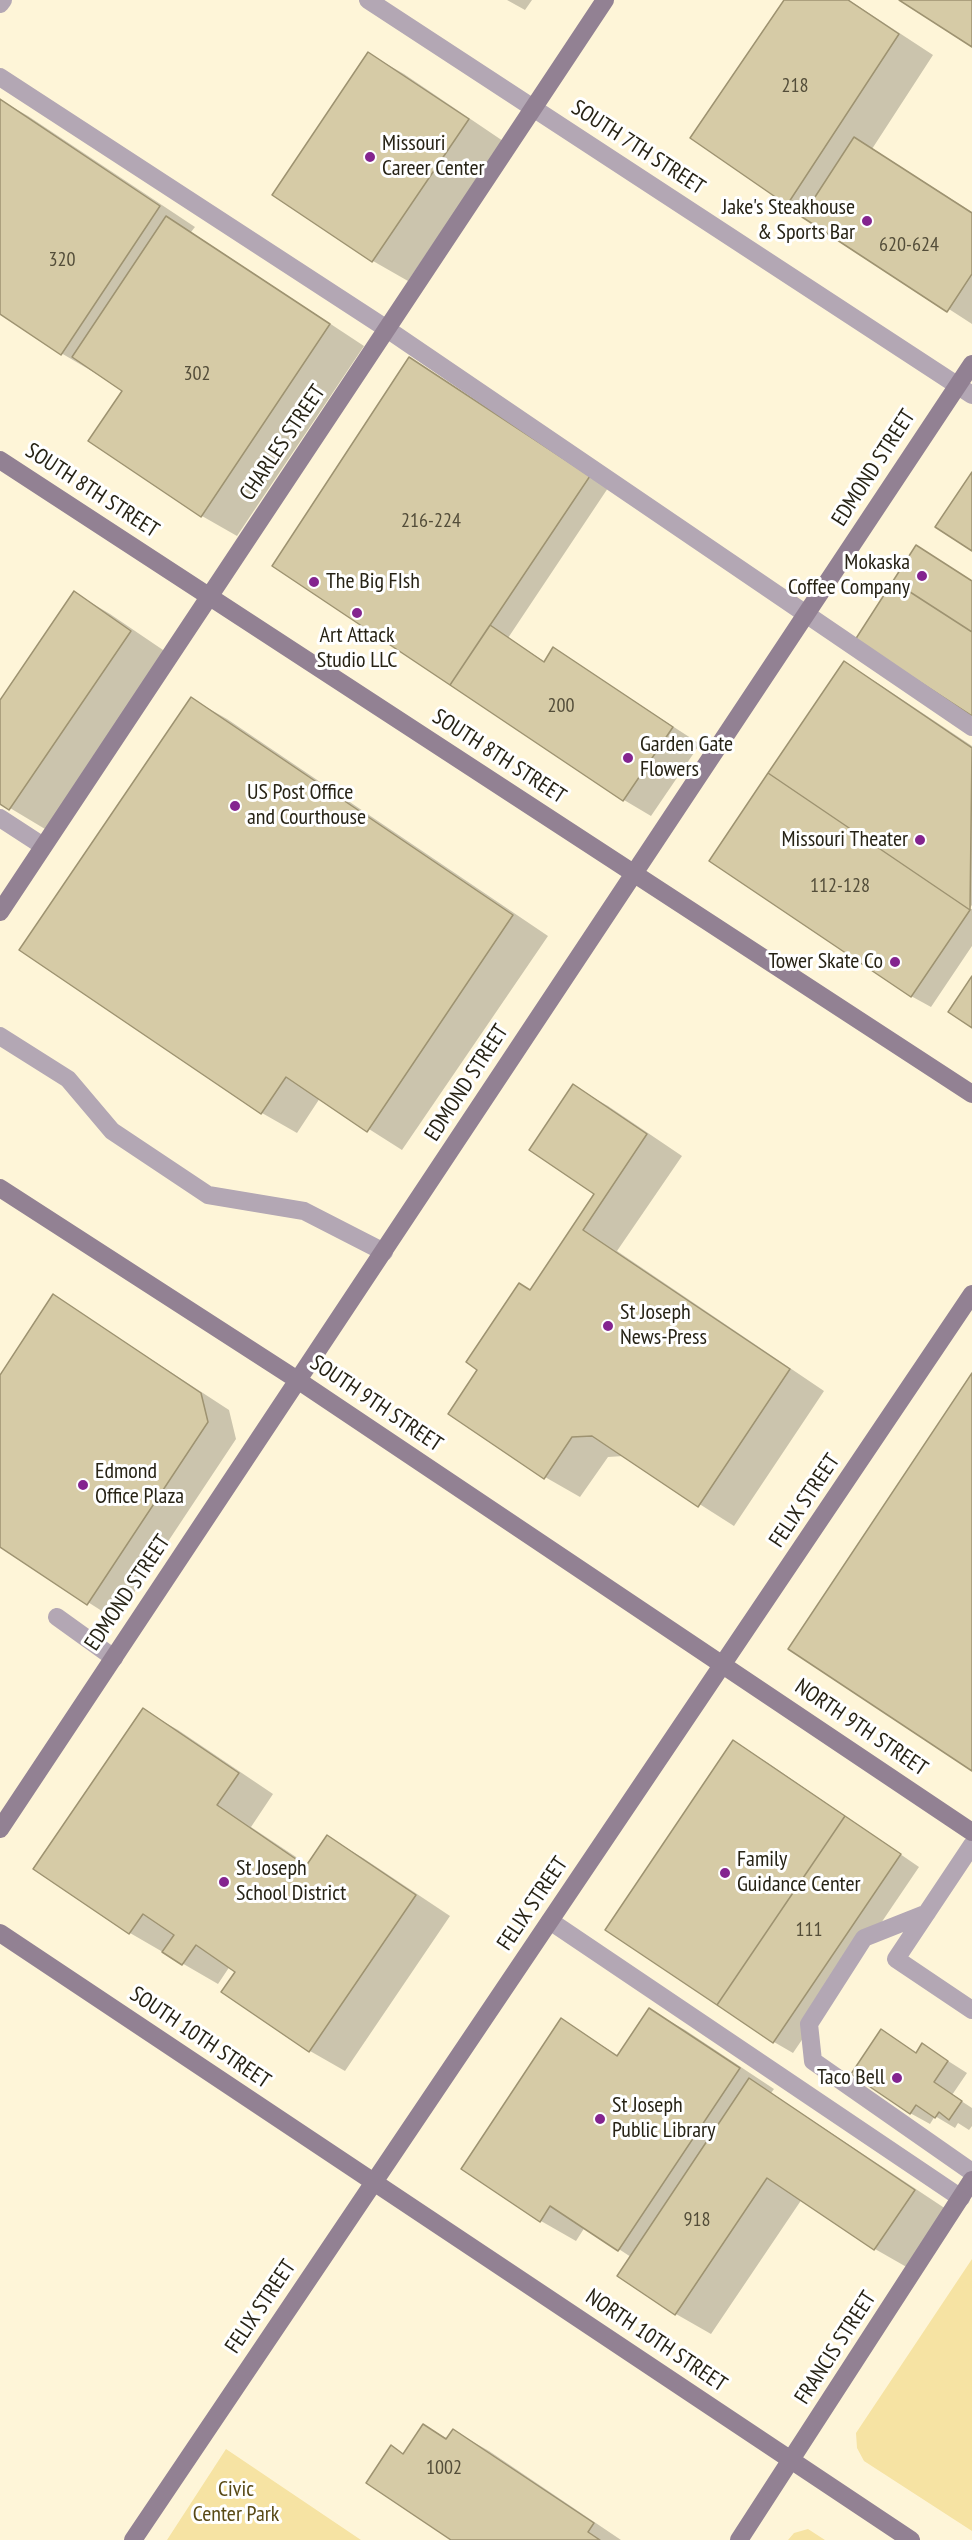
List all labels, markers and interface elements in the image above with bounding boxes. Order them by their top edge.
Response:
house number: 218 [782,74,808,98]
street label: SOUTH 7TH STREET [566,95,710,201]
place label: Missouri Career Center [382,131,484,182]
marker: Missouri Career Center [363,150,377,164]
place label: Jake's Steakhouse & Sports Bar [722,195,855,246]
marker: Jake's Steakhouse & Sports Bar [860,214,874,228]
house number: 620-624 [879,233,939,257]
house number: 320 [49,248,75,272]
house number: 302 [184,362,210,386]
street label: CHARLES STREET [235,380,331,506]
street label: EDMOND STREET [827,405,921,531]
street label: SOUTH 8TH STREET [20,438,164,544]
house number: 216-224 [401,509,461,533]
place label: Mokaska Coffee Company [788,550,910,602]
place label: The Big FIsh [326,569,420,595]
marker: Mokaska Coffee Company [915,569,929,583]
marker: The Big FIsh [307,575,321,589]
marker: Art Attack Studio LLC [350,606,364,620]
place label: Art Attack Studio LLC [317,623,397,674]
house number: 200 [548,694,574,718]
street label: SOUTH 8TH STREET [427,704,571,810]
place label: Garden Gate Flowers [640,732,733,784]
marker: Garden Gate Flowers [621,751,635,765]
place label: US Post Office and Courthouse [247,780,366,831]
marker: US Post Office and Courthouse [228,799,242,813]
place label: Missouri Theater [781,827,908,853]
marker: Missouri Theater [913,833,927,847]
house number: 112-128 [810,874,870,898]
place label: Tower Skate Co [768,949,883,975]
marker: Tower Skate Co [888,955,902,969]
street label: EDMOND STREET [420,1020,514,1146]
place label: St Joseph News-Press [620,1300,707,1352]
marker: St Joseph News-Press [601,1319,615,1333]
street label: SOUTH 9TH STREET [305,1350,447,1458]
street label: FELIX STREET [764,1449,846,1553]
place label: Edmond Office Plaza [95,1459,184,1510]
marker: Edmond Office Plaza [76,1478,90,1492]
street label: EDMOND STREET [80,1530,176,1656]
street label: NORTH 9TH STREET [790,1674,932,1782]
place label: Family Guidance Center [737,1847,861,1898]
street label: FELIX STREET [492,1852,574,1956]
place label: St Joseph School District [236,1856,346,1908]
marker: Family Guidance Center [718,1866,732,1880]
marker: St Joseph School District [217,1875,231,1889]
house number: 111 [796,1918,822,1942]
street label: SOUTH 10TH STREET [125,1981,275,2095]
place label: Taco Bell [817,2065,885,2091]
marker: Taco Bell [890,2071,904,2085]
place label: St Joseph Public Library [612,2093,715,2144]
marker: St Joseph Public Library [593,2112,607,2126]
house number: 918 [684,2208,710,2232]
street label: FELIX STREET [220,2255,302,2359]
street label: NORTH 10TH STREET [580,2284,732,2398]
street label: FRANCIS STREET [790,2287,882,2409]
house number: 1002 [426,2456,462,2480]
park label: Civic Center Park [193,2477,279,2528]

